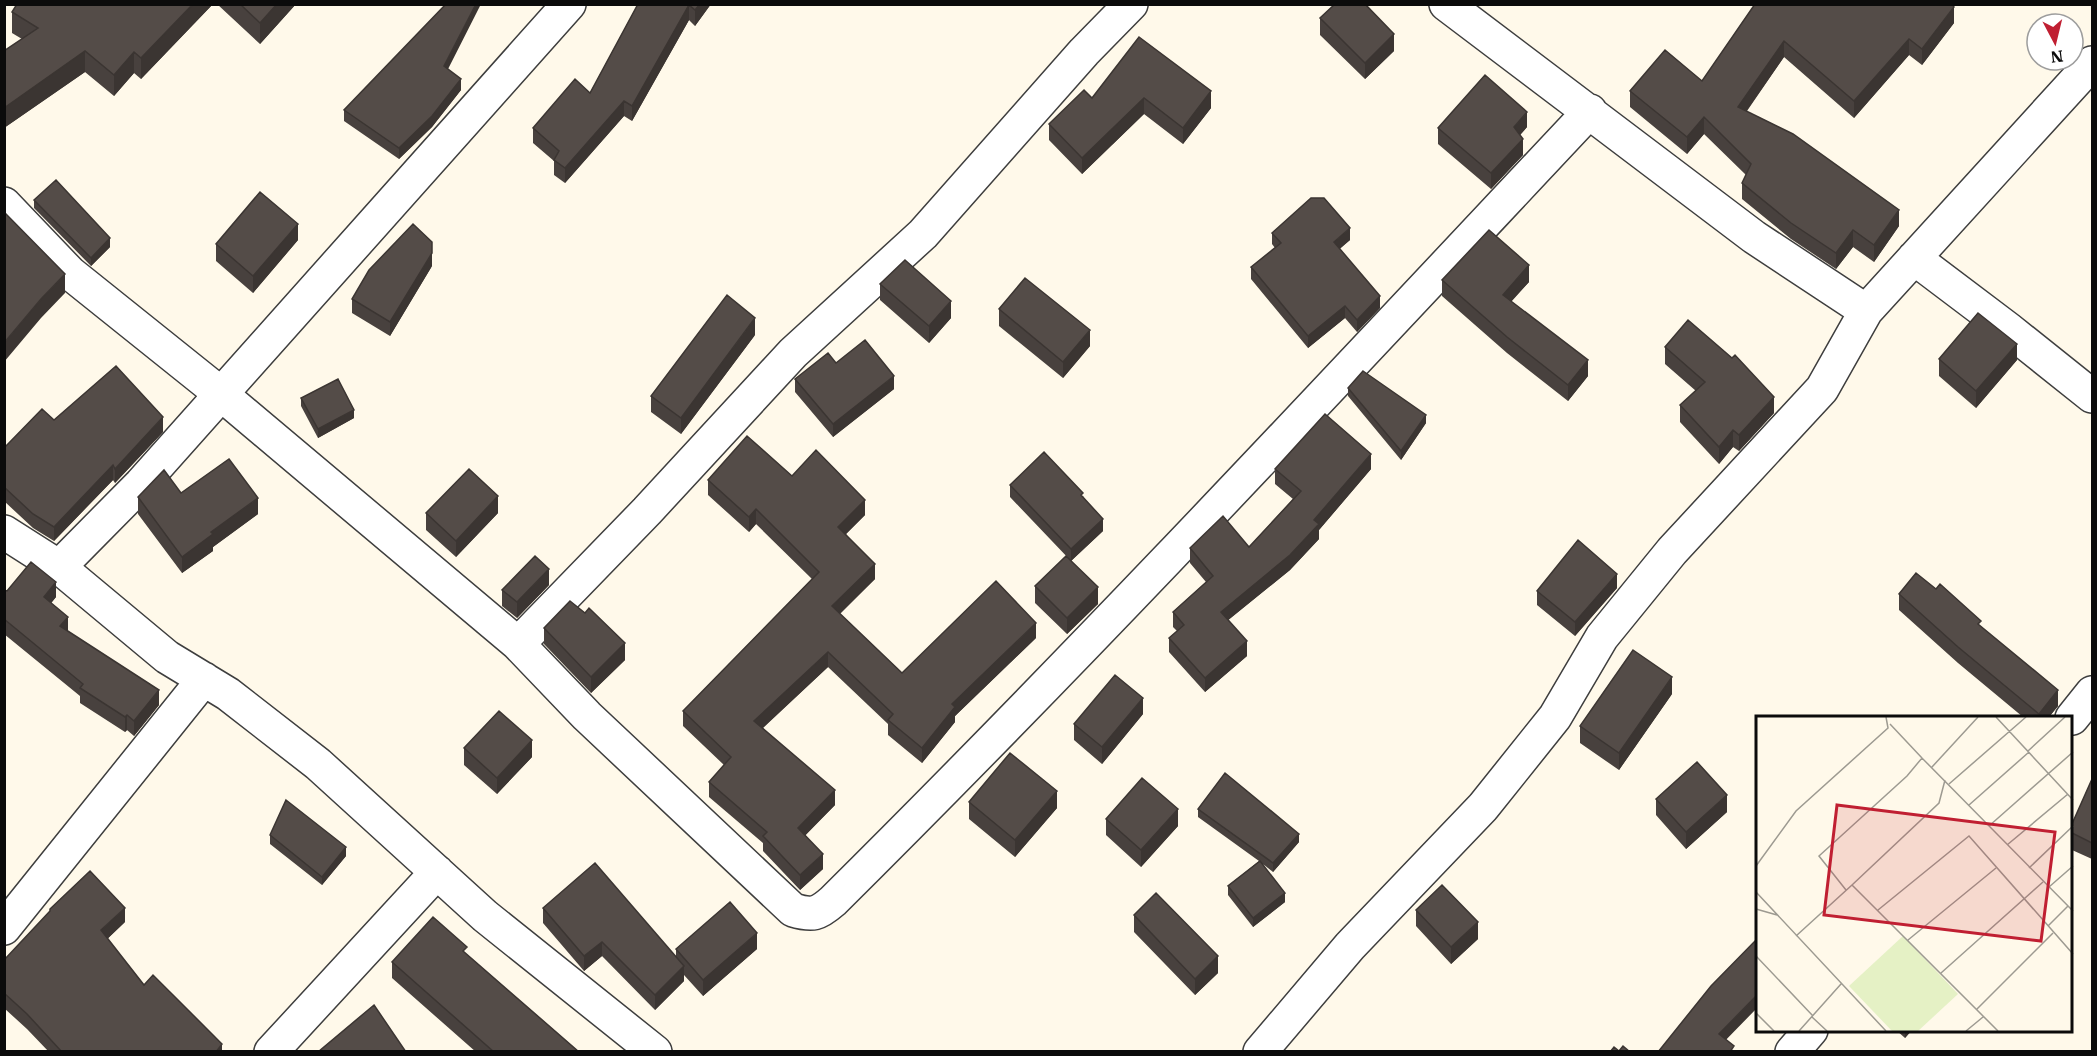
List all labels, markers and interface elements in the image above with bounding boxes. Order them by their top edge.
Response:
north arrow [2025,12,2085,72]
text: N [2049,46,2064,68]
inset map [1756,716,2073,1032]

